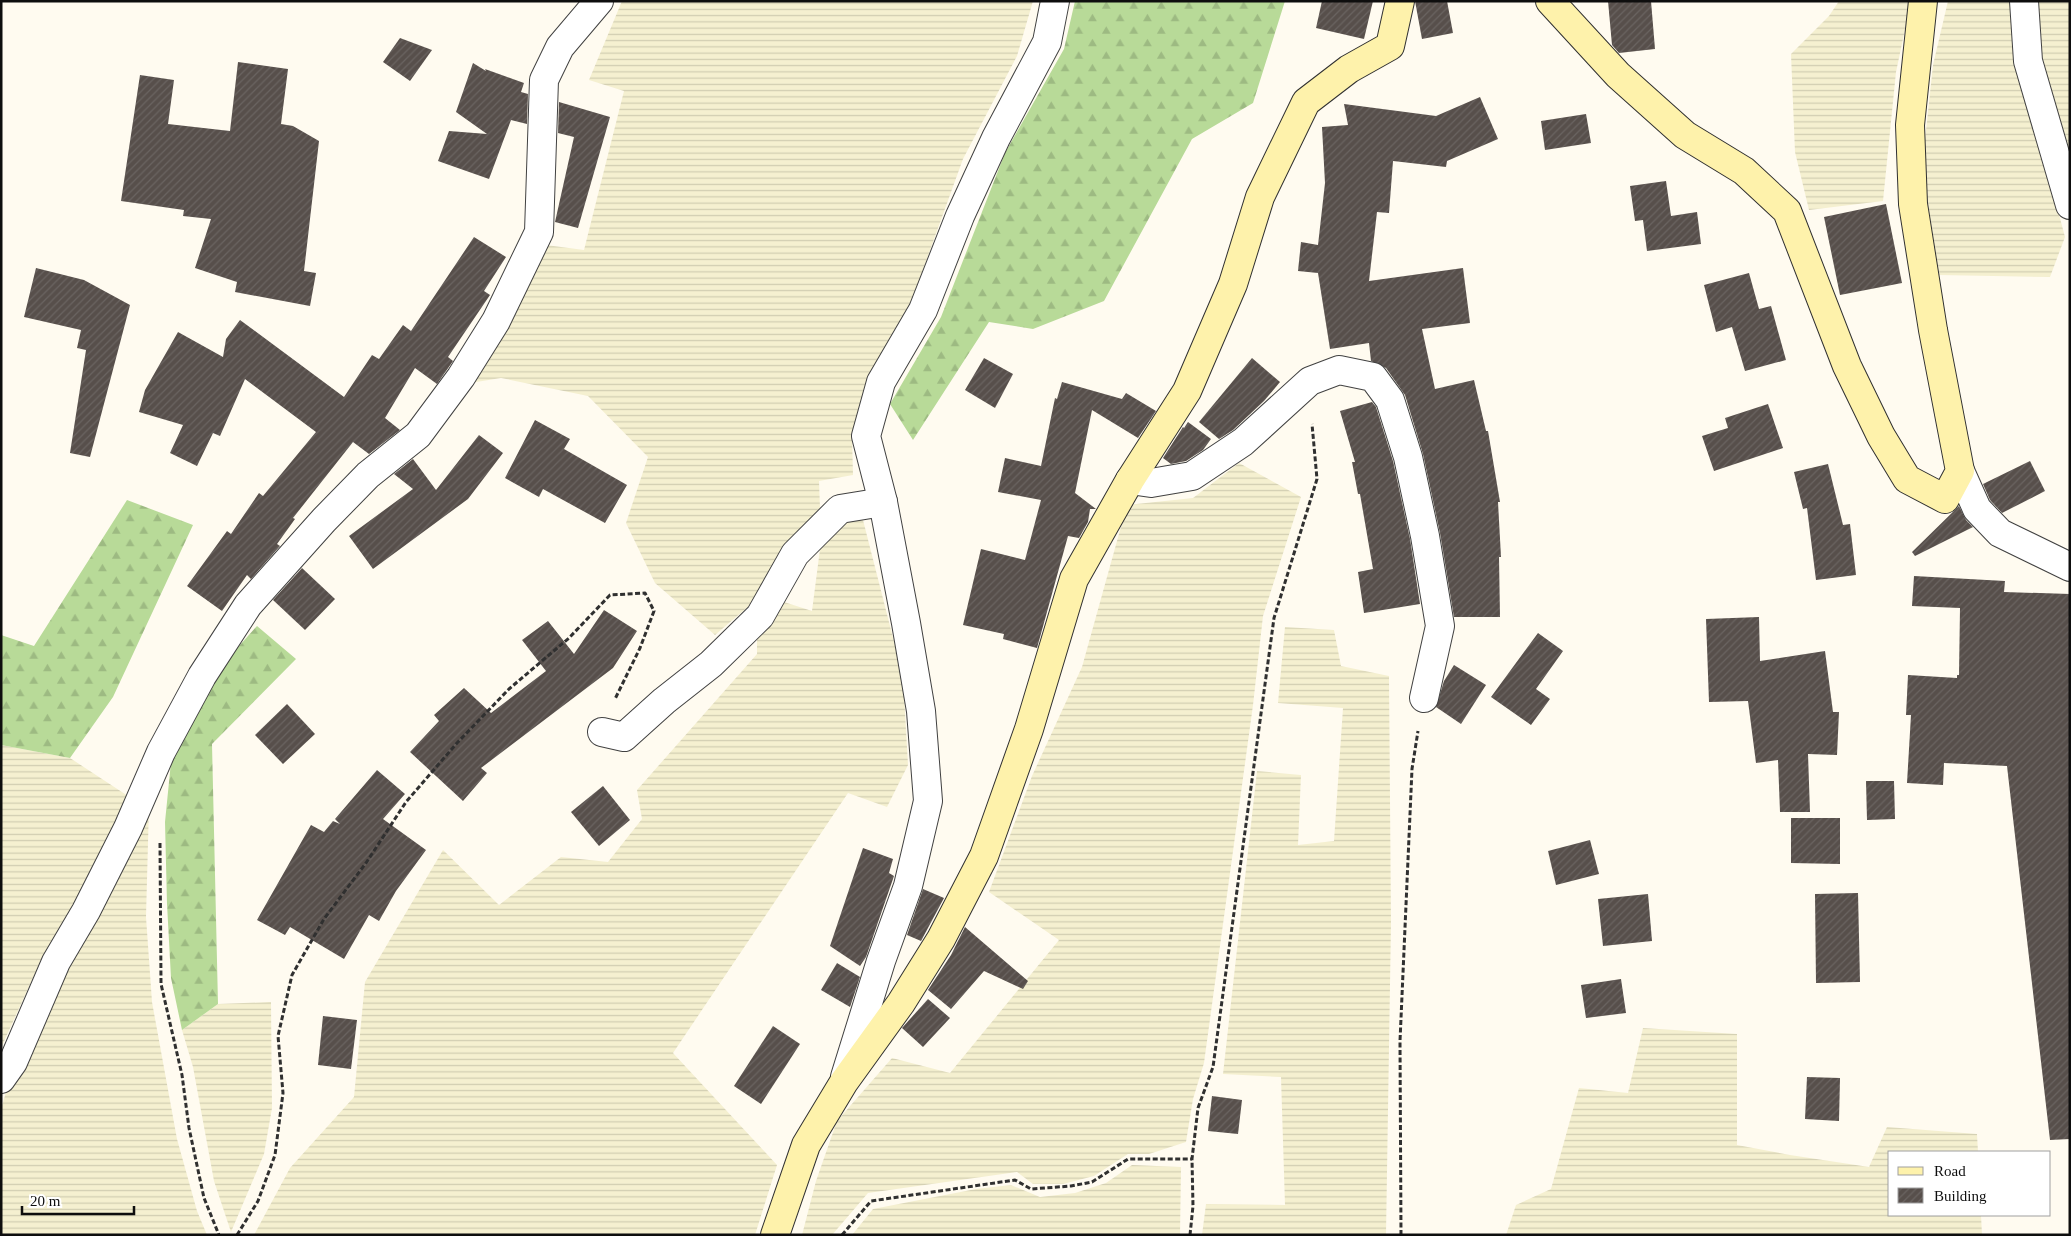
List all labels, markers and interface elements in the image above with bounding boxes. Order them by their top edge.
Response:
legend [1888,1151,2051,1216]
text: Road [1934,1163,1966,1179]
scale bar [22,1184,135,1216]
text: Building [1934,1188,1987,1204]
text: 20 m [30,1193,61,1209]

